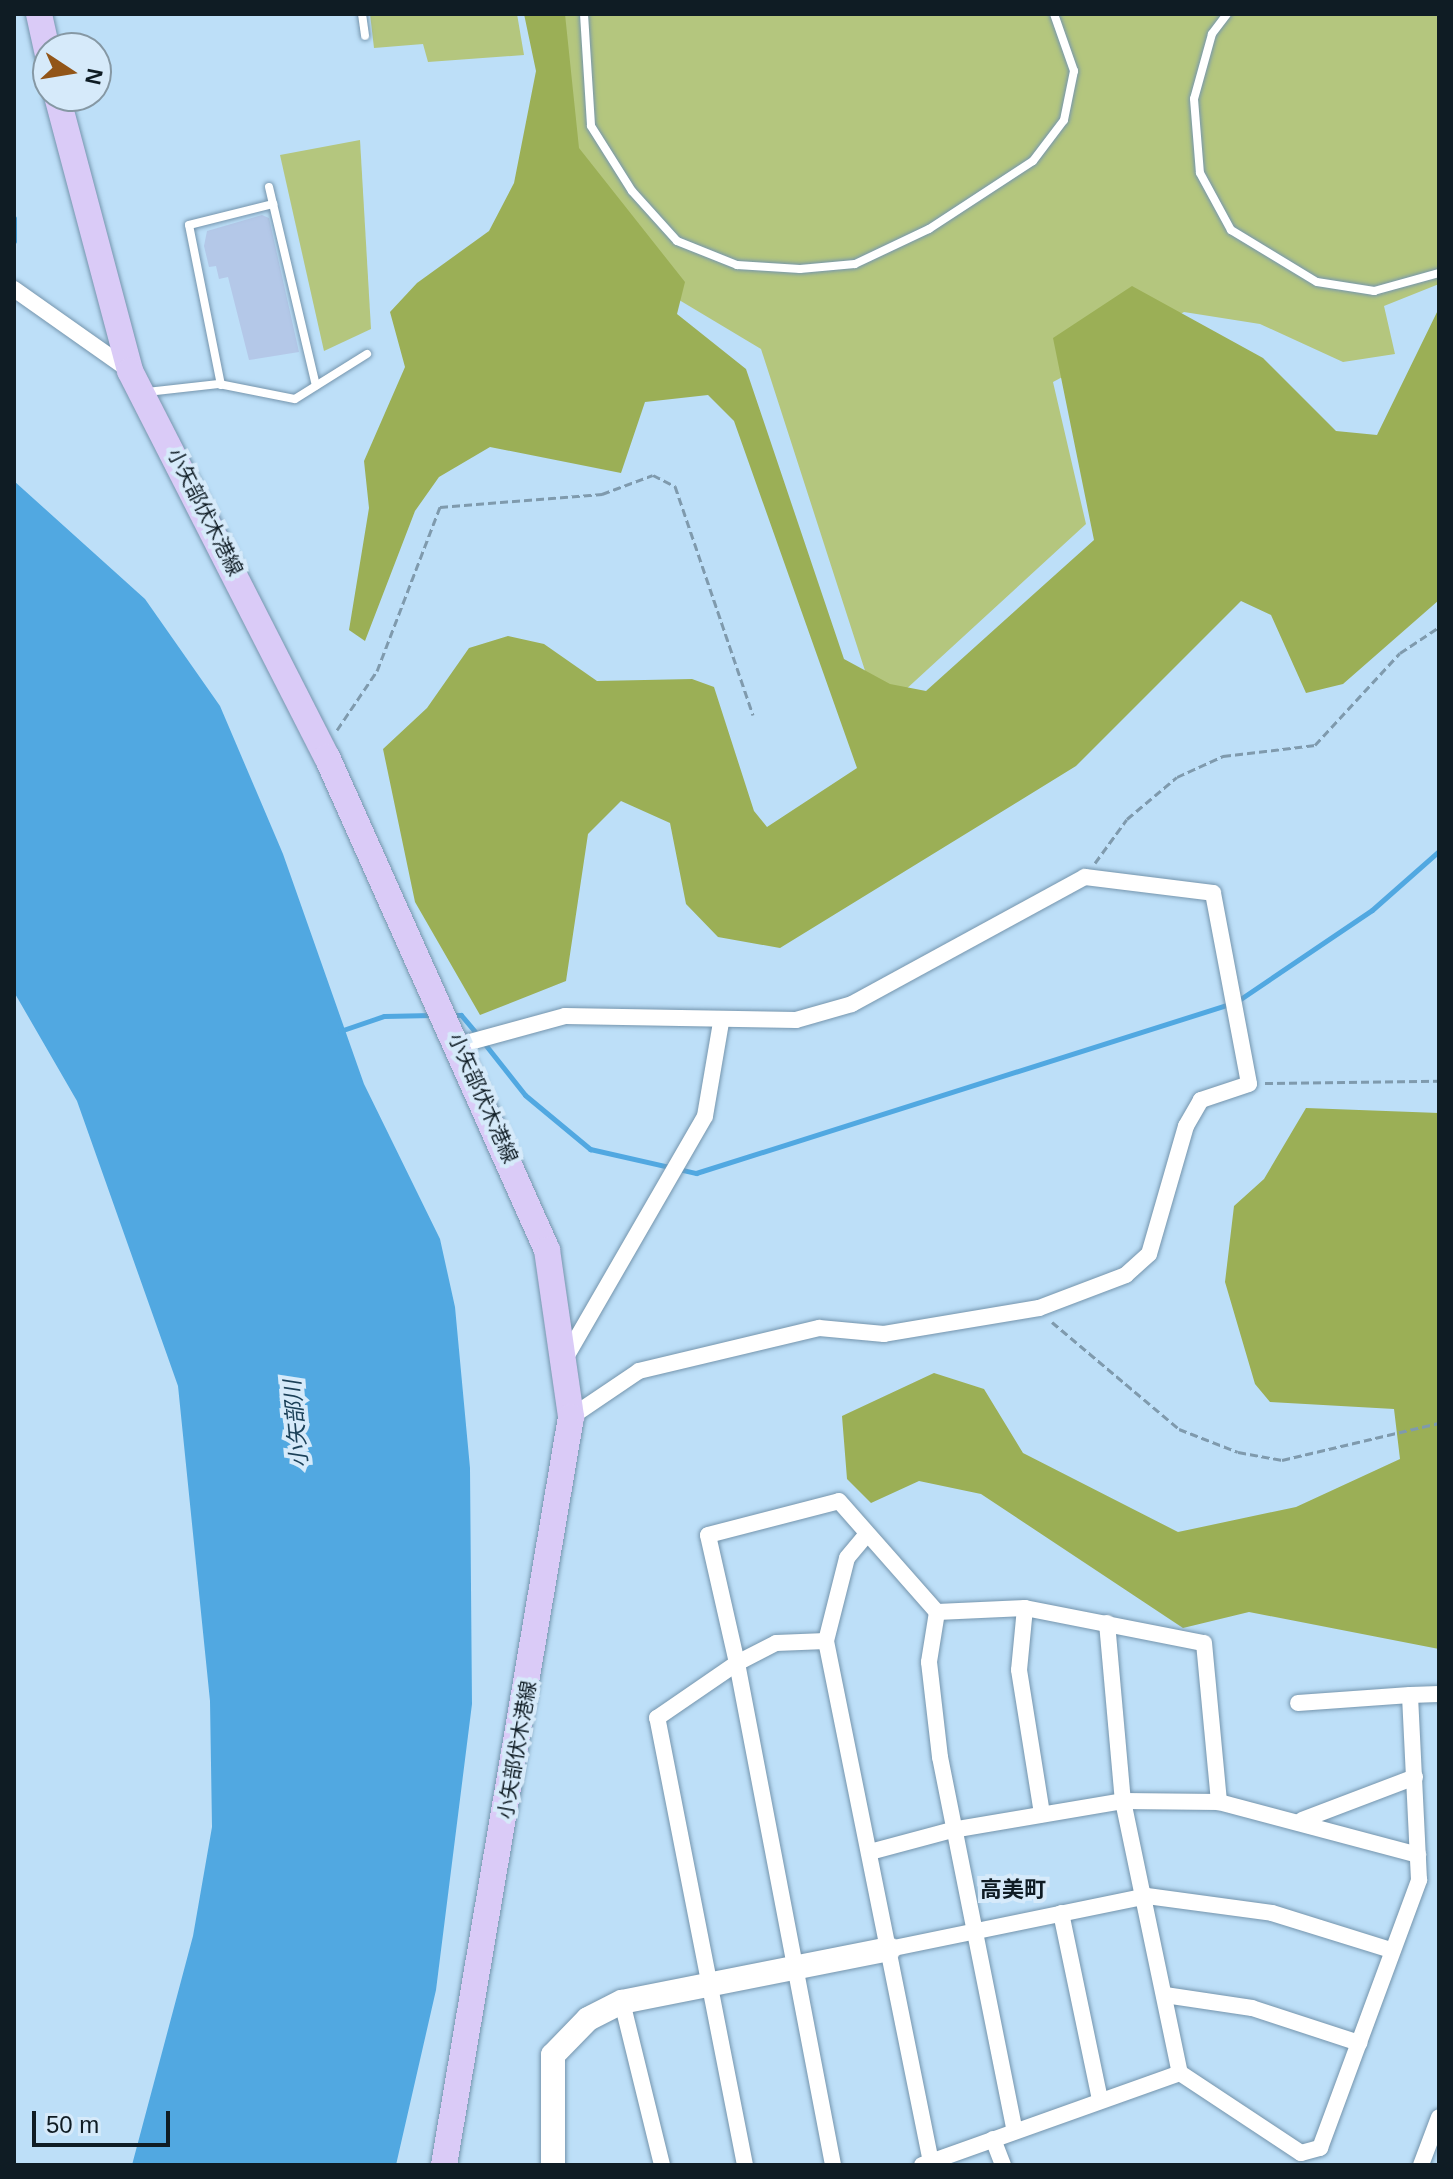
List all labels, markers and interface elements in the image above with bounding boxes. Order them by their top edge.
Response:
north arrow [32,32,112,112]
text: N [80,66,108,87]
street label: 小矢部伏木港線 [163,444,247,580]
street label: 小矢部伏木港線 [444,1029,522,1167]
water label: 小矢部川 [279,1379,313,1469]
street label: 小矢部伏木港線 [493,1679,541,1821]
district label: 高美町 [980,1877,1046,1903]
scale bar [36,2095,174,2145]
text: 50 m [46,2111,99,2138]

